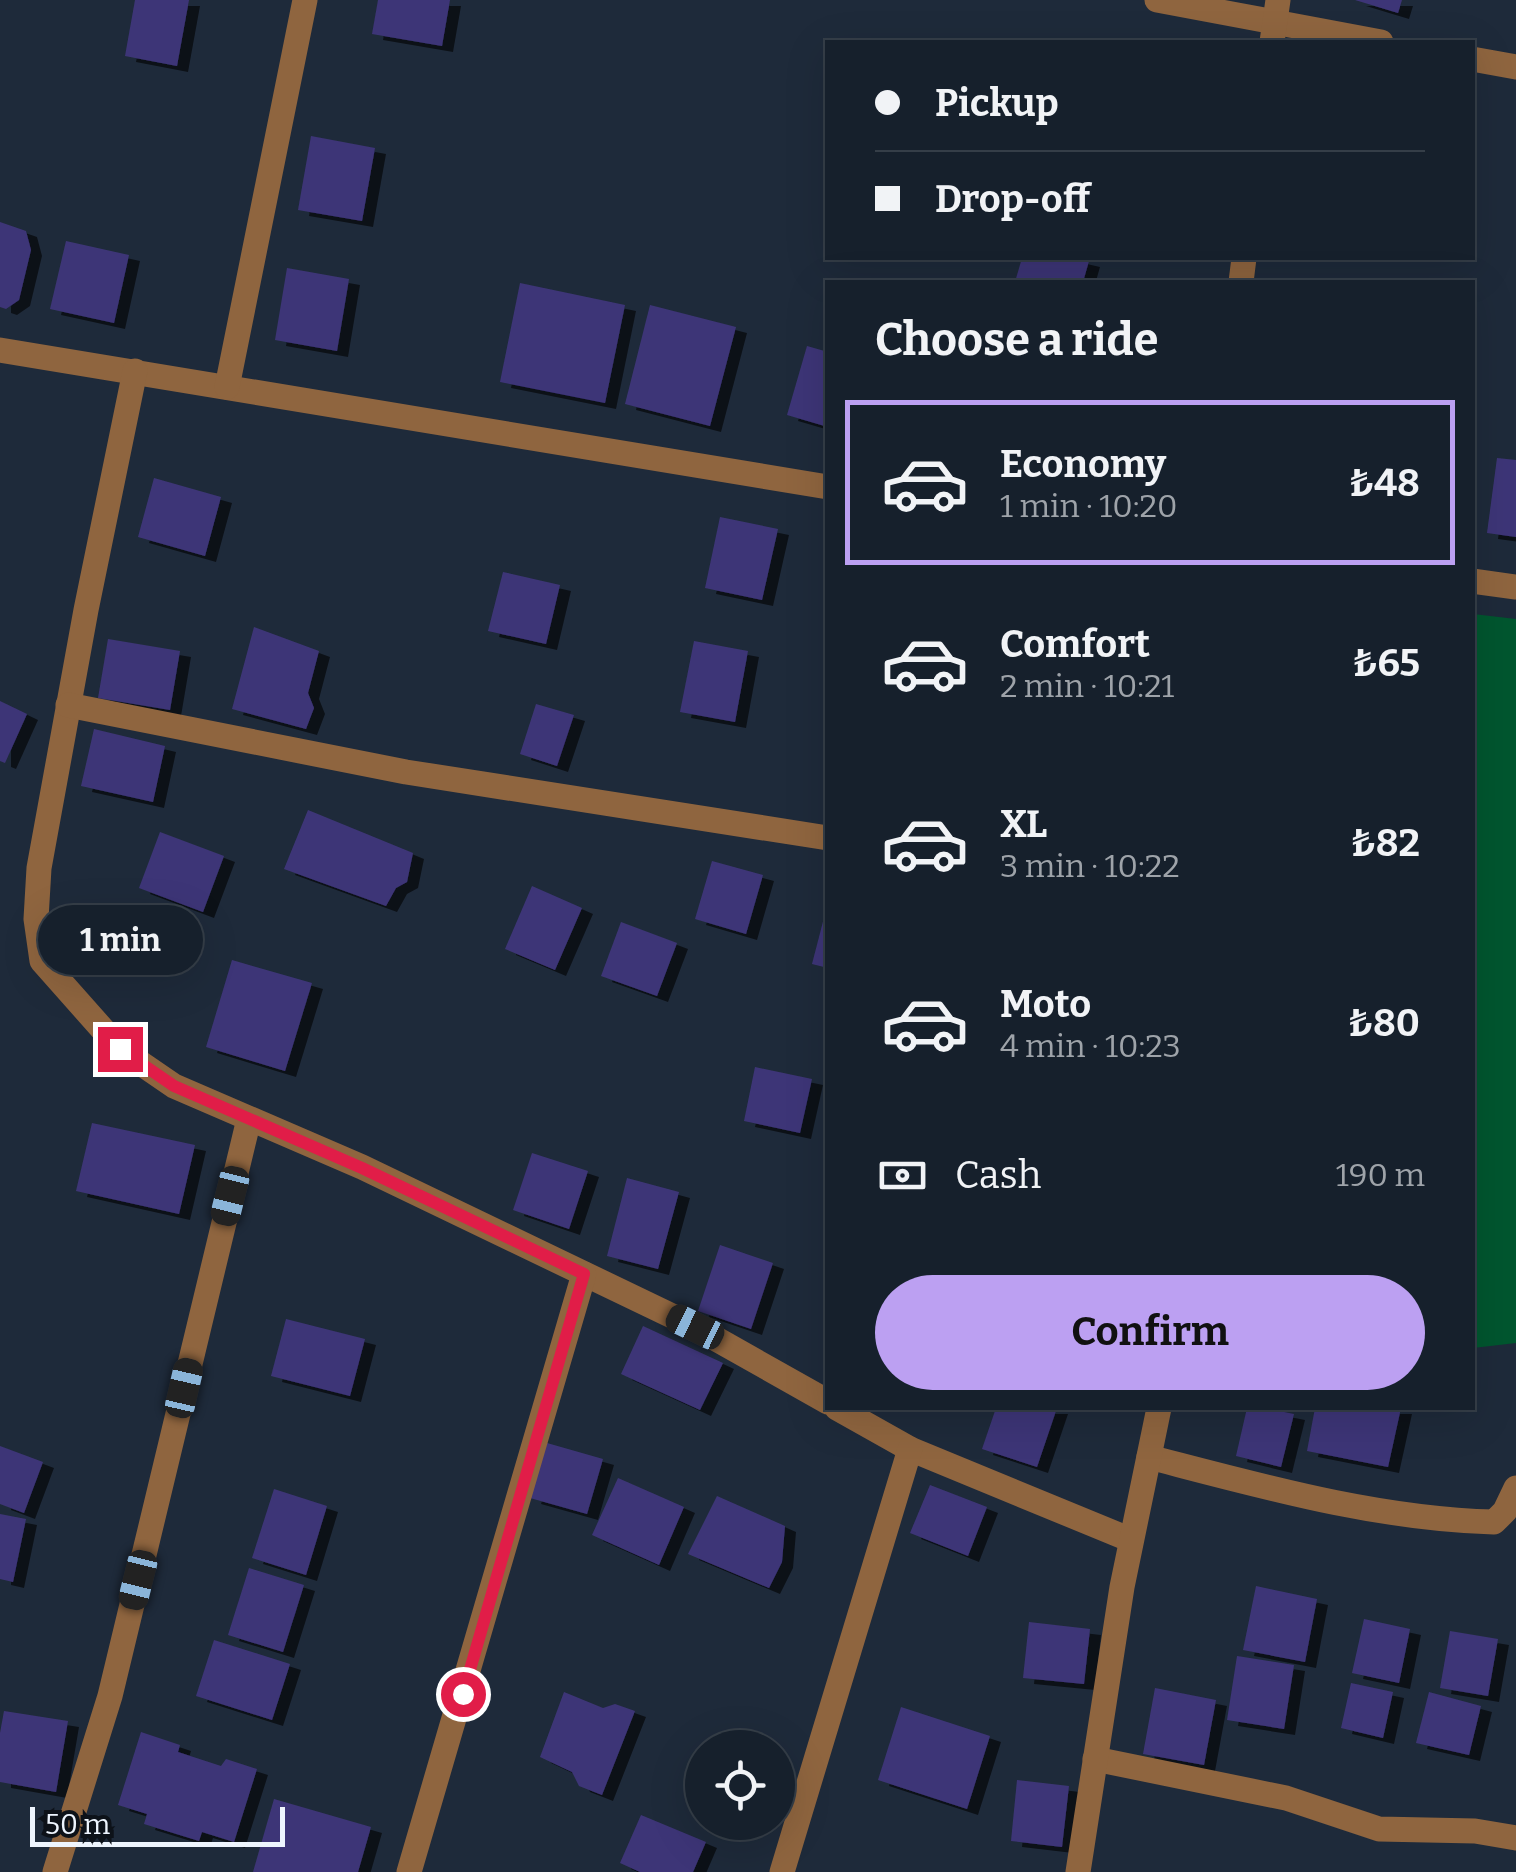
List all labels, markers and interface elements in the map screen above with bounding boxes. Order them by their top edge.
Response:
text: Pickup [935,80,1059,126]
text: Drop-off [935,176,1090,222]
text: Choose a ride [875,313,1158,367]
icon: car [880,438,970,528]
text: Economy [1000,441,1166,487]
text: ₺48 [1348,460,1420,506]
text: 1 min · 10:20 [1000,487,1177,525]
icon: car [880,618,970,708]
text: Comfort [1000,621,1150,667]
text: ₺65 [1352,640,1420,686]
text: 2 min · 10:21 [1000,667,1174,705]
icon: car [880,798,970,888]
text: XL [1000,801,1047,847]
text: ₺82 [1350,820,1420,866]
text: 3 min · 10:22 [1000,847,1180,885]
callout: 1 min [38,904,202,974]
text: 1 min [80,921,161,959]
icon: car [880,978,970,1068]
text: Moto [1000,981,1091,1027]
text: ₺80 [1347,1000,1420,1046]
route end [98,1027,143,1072]
text: 4 min · 10:23 [1000,1027,1181,1065]
icon: cash [875,1148,930,1203]
text: Cash [955,1152,1041,1198]
text: 190 m [1336,1156,1425,1194]
car [208,1163,252,1229]
button: Confirm [875,1275,1425,1390]
car [661,1300,729,1354]
car [163,1355,205,1421]
car [116,1547,160,1613]
route start [441,1672,486,1717]
map controls [685,1730,795,1840]
button: locate [685,1730,795,1840]
scale bar [30,1802,285,1846]
text: 50 m [45,1808,110,1841]

